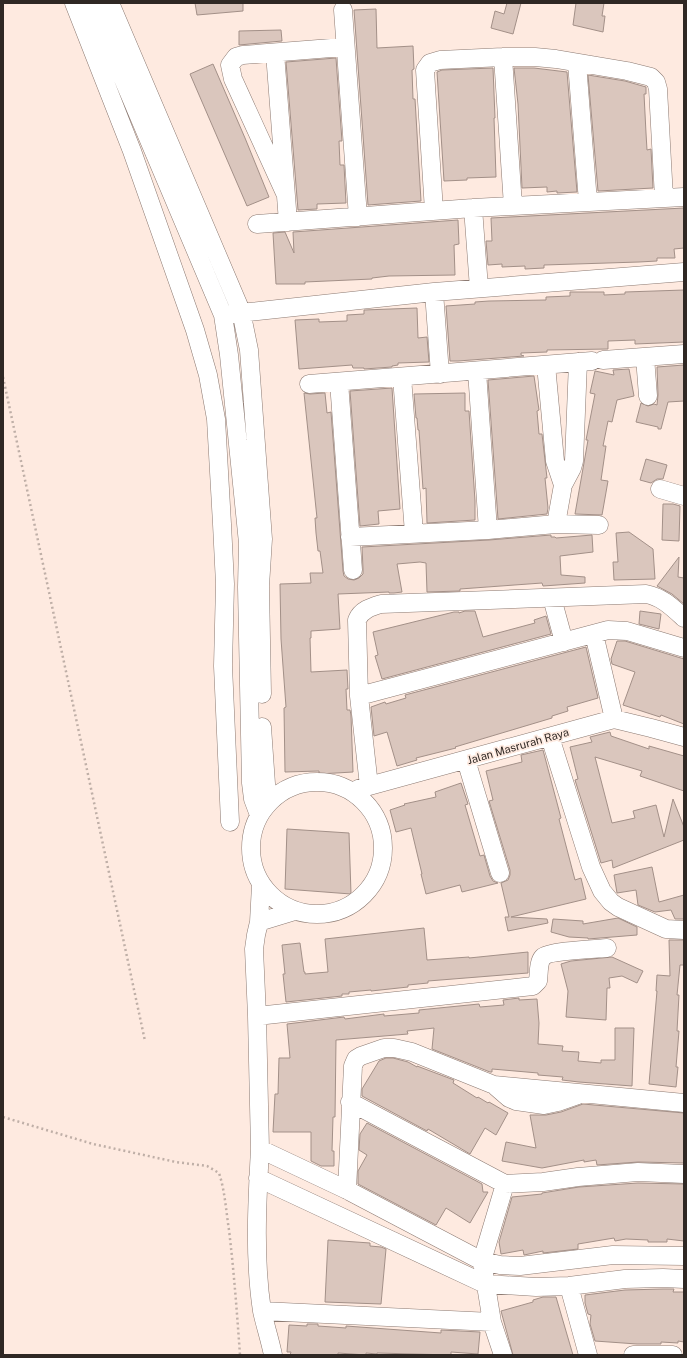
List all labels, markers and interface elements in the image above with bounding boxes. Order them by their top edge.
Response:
street label: Jalan Masrurah Raya [466,726,570,766]

